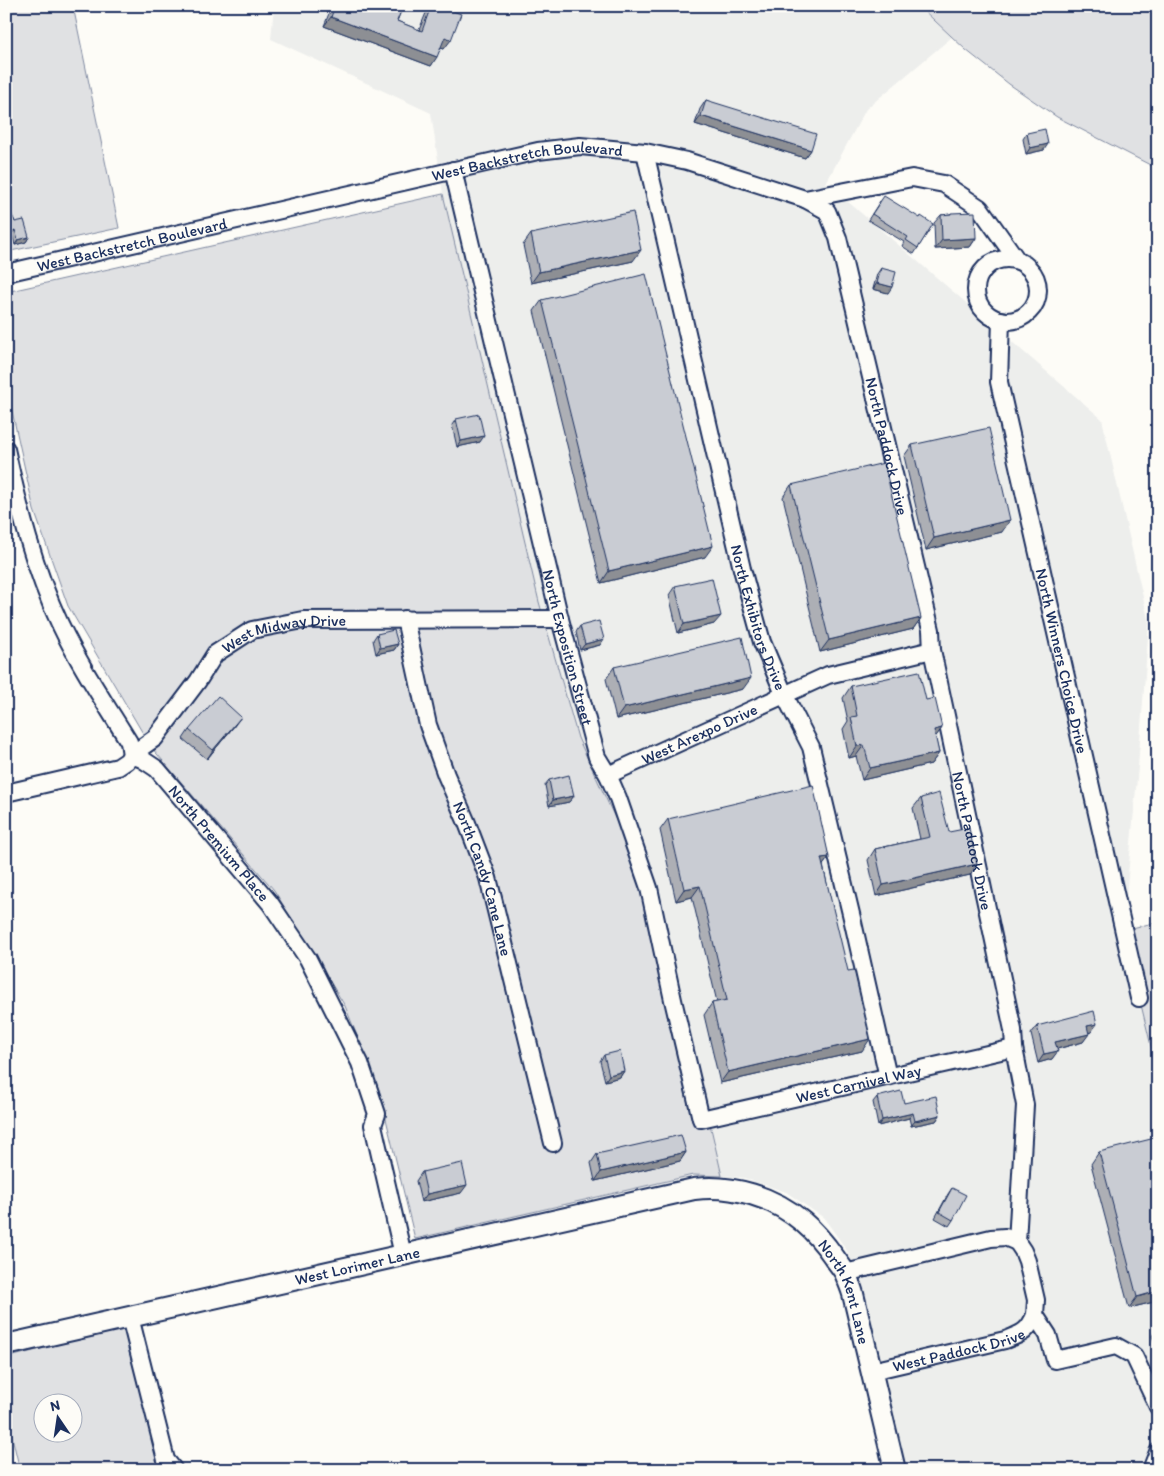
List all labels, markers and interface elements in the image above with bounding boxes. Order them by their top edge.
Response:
street label: West Backstretch Boulevard [430,137,624,185]
street label: West Backstretch Boulevard [35,214,229,276]
street label: North Paddock Drive [861,375,912,517]
street label: North Exhibitors Drive [727,543,790,693]
street label: North Exposition Street [538,567,597,728]
street label: North Winners Choice Drive [1032,567,1092,755]
street label: West Midway Drive [218,610,346,657]
street label: West Arexpo Drive [638,699,760,769]
street label: North Paddock Drive [948,770,996,912]
street label: North Premium Place [165,781,274,905]
street label: North Candy Cane Lane [449,799,516,958]
street label: West Carnival Way [794,1060,924,1107]
street label: North Kent Lane [814,1236,874,1346]
street label: West Lorimer Lane [293,1242,422,1289]
street label: West Paddock Drive [891,1324,1028,1376]
north arrow [32,1394,82,1444]
text: N [49,1396,62,1415]

